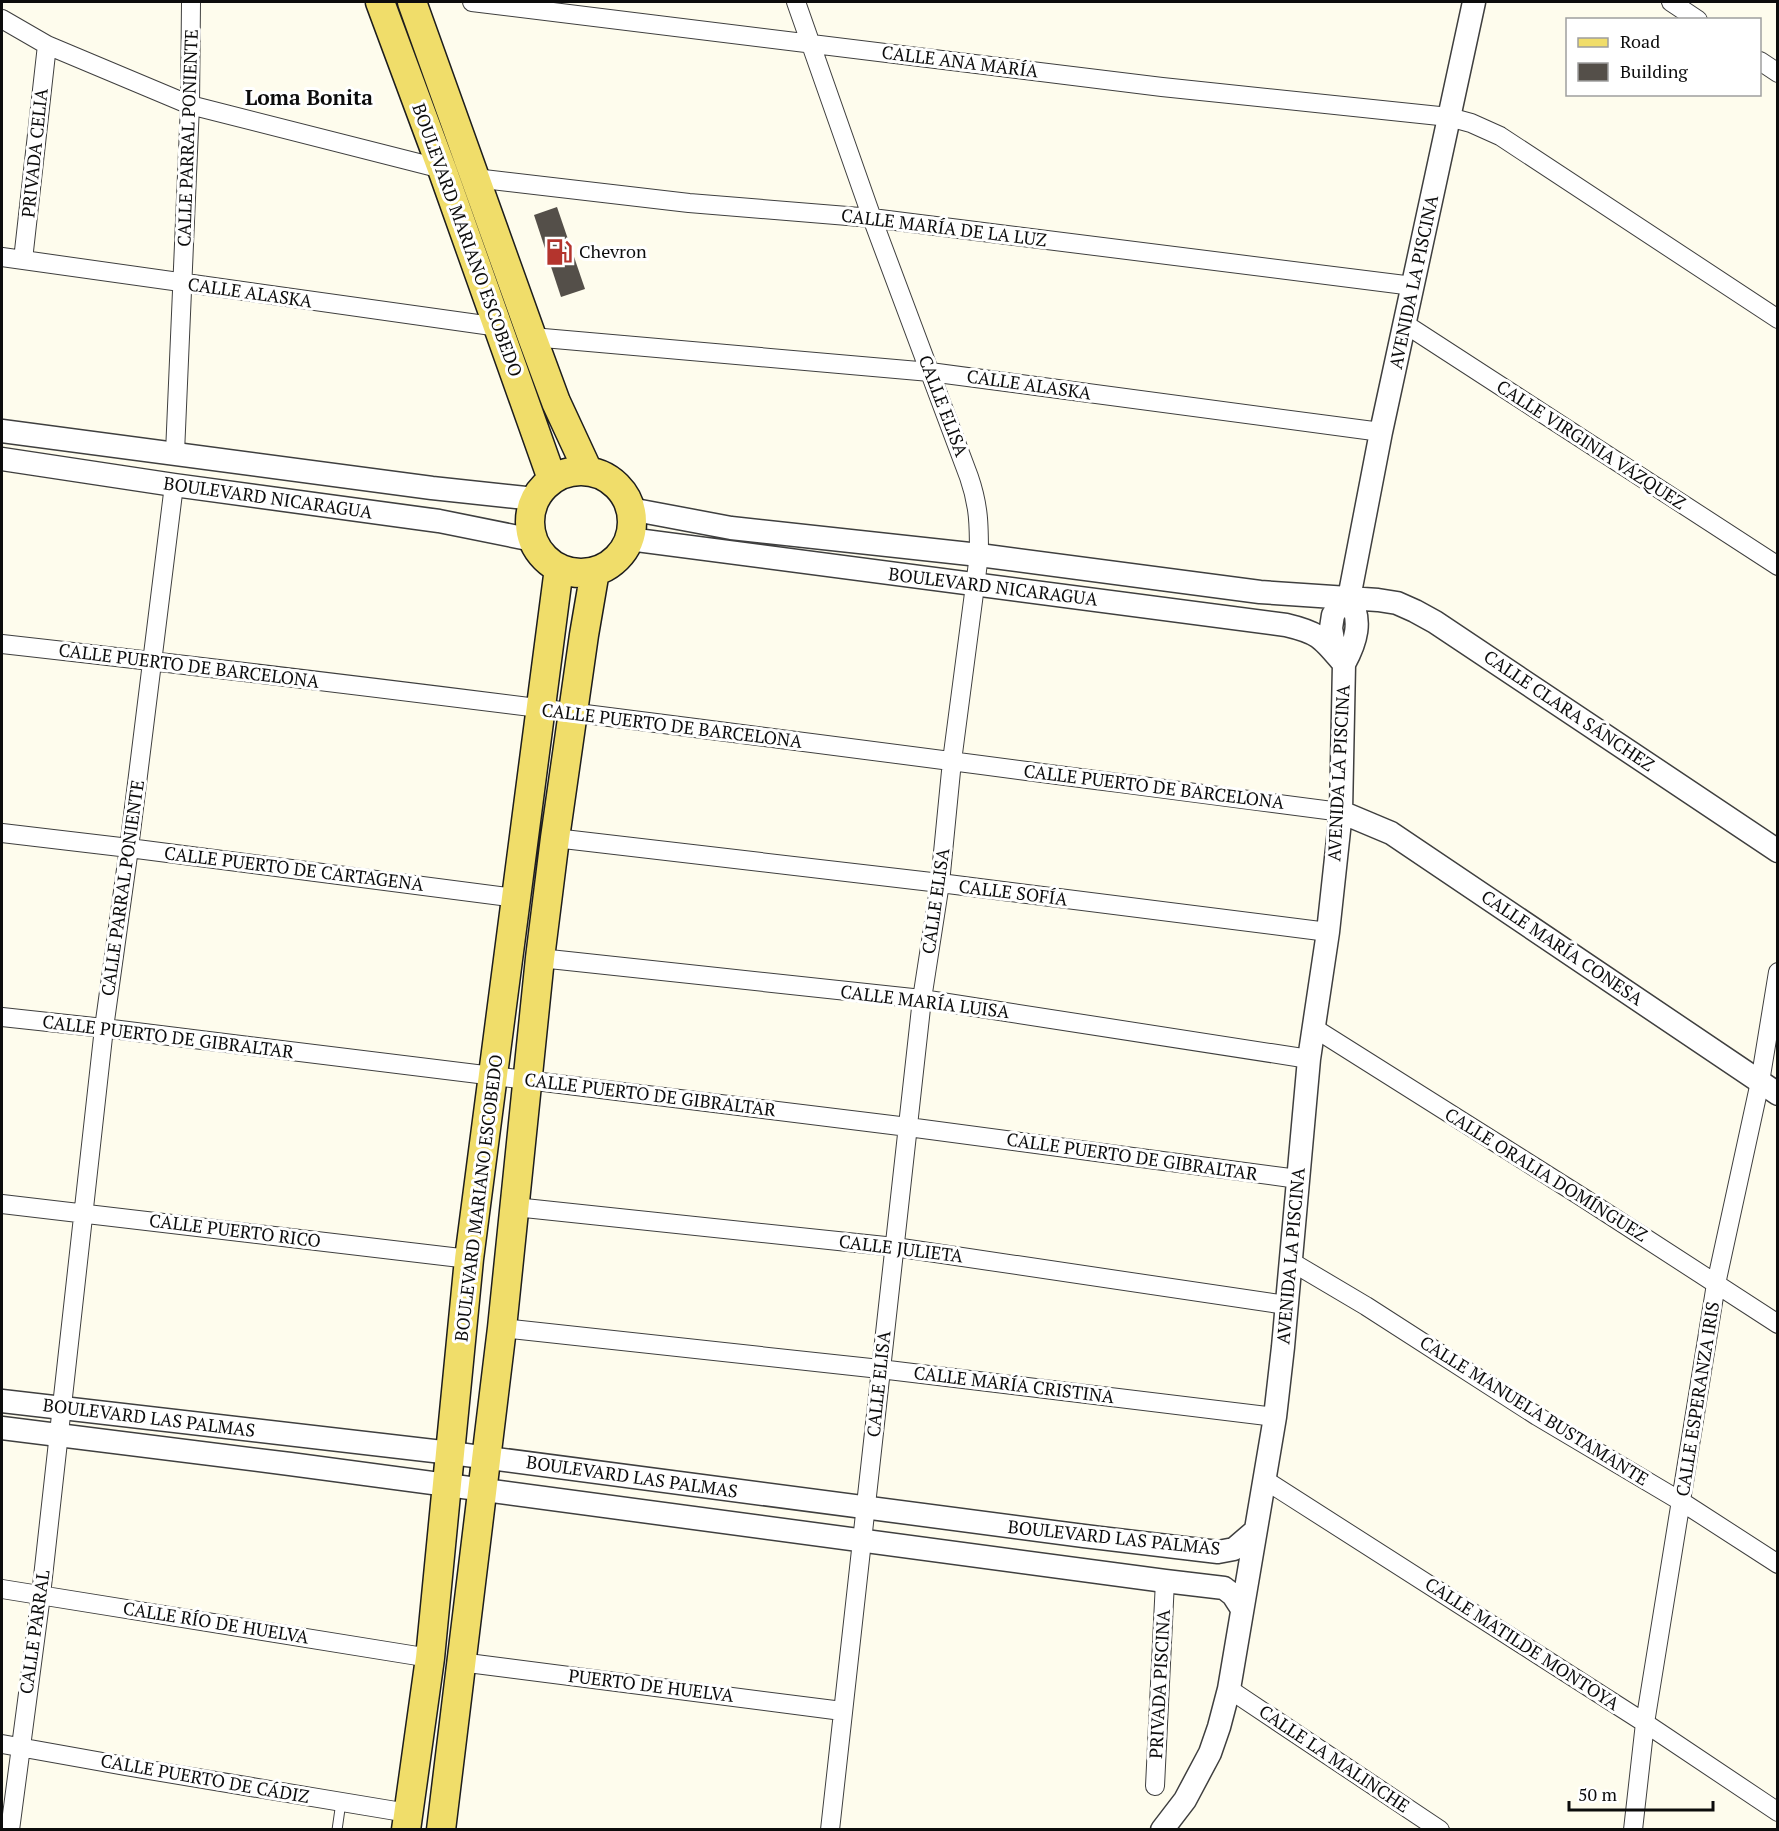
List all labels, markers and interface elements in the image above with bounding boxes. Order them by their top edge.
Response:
legend [1566,18,1761,96]
street label: CALLE PARRAL PONIENTE [171,29,203,247]
text: Road [1620,29,1660,53]
street label: CALLE ANA MARÍA [880,39,1040,83]
text: Building [1620,59,1688,83]
district label: Loma Bonita [245,83,373,111]
street label: PRIVADA CELIA [15,86,53,219]
street label: BOULEVARD MARIANO ESCOBEDO [407,100,529,380]
street label: AVENIDA LA PISCINA [1383,192,1443,371]
street label: CALLE MARÍA DE LA LUZ [840,202,1048,252]
fuel station icon: Chevron [544,237,574,267]
place label: Chevron [579,239,647,263]
street label: CALLE ALASKA [186,271,315,313]
street label: CALLE ELISA [914,352,975,460]
street label: CALLE ALASKA [965,363,1094,405]
street label: CALLE VIRGINIA VÁZQUEZ [1492,374,1691,514]
street label: BOULEVARD NICARAGUA [162,470,375,524]
street label: BOULEVARD NICARAGUA [887,561,1100,611]
street label: CALLE PUERTO DE BARCELONA [57,637,322,693]
street label: CALLE CLARA SÁNCHEZ [1480,644,1660,776]
street label: AVENIDA LA PISCINA [1321,683,1355,862]
street label: CALLE PUERTO DE BARCELONA [540,697,805,753]
street label: CALLE PUERTO DE BARCELONA [1022,758,1287,814]
street label: CALLE PARRAL PONIENTE [95,778,149,997]
street label: CALLE PUERTO DE CARTAGENA [163,840,426,896]
street label: CALLE ELISA [916,846,954,955]
street label: CALLE SOFÍA [957,873,1070,911]
street label: CALLE MARÍA CONESA [1477,884,1649,1011]
street label: CALLE MARÍA LUISA [839,979,1012,1023]
street label: CALLE PUERTO DE GIBRALTAR [41,1009,296,1063]
street label: BOULEVARD MARIANO ESCOBEDO [448,1053,508,1343]
street label: CALLE PUERTO DE GIBRALTAR [523,1067,778,1121]
street label: CALLE ORALIA DOMÍNGUEZ [1441,1102,1652,1247]
street label: CALLE PUERTO DE GIBRALTAR [1005,1127,1260,1186]
street label: AVENIDA LA PISCINA [1270,1166,1310,1345]
street label: CALLE PUERTO RICO [148,1208,322,1252]
street label: CALLE JULIETA [838,1228,965,1268]
street label: CALLE ESPERANZA IRIS [1670,1300,1724,1498]
street label: CALLE ELISA [860,1329,896,1438]
street label: CALLE MANUELA BUSTAMANTE [1416,1330,1653,1491]
street label: CALLE MARÍA CRISTINA [912,1360,1117,1408]
street label: BOULEVARD LAS PALMAS [42,1392,257,1442]
street label: BOULEVARD LAS PALMAS [525,1449,740,1503]
street label: BOULEVARD LAS PALMAS [1007,1514,1222,1560]
street label: CALLE PARRAL [13,1568,55,1695]
street label: CALLE MATILDE MONTOYA [1421,1571,1625,1715]
street label: CALLE RÍO DE HUELVA [122,1595,311,1649]
street label: PRIVADA PISCINA [1143,1608,1175,1759]
street label: PUERTO DE HUELVA [567,1663,736,1707]
street label: CALLE LA MALINCHE [1255,1699,1415,1818]
street label: CALLE PUERTO DE CÁDIZ [99,1748,311,1808]
scale bar [1569,1774,1713,1812]
text: 50 m [1578,1782,1618,1806]

